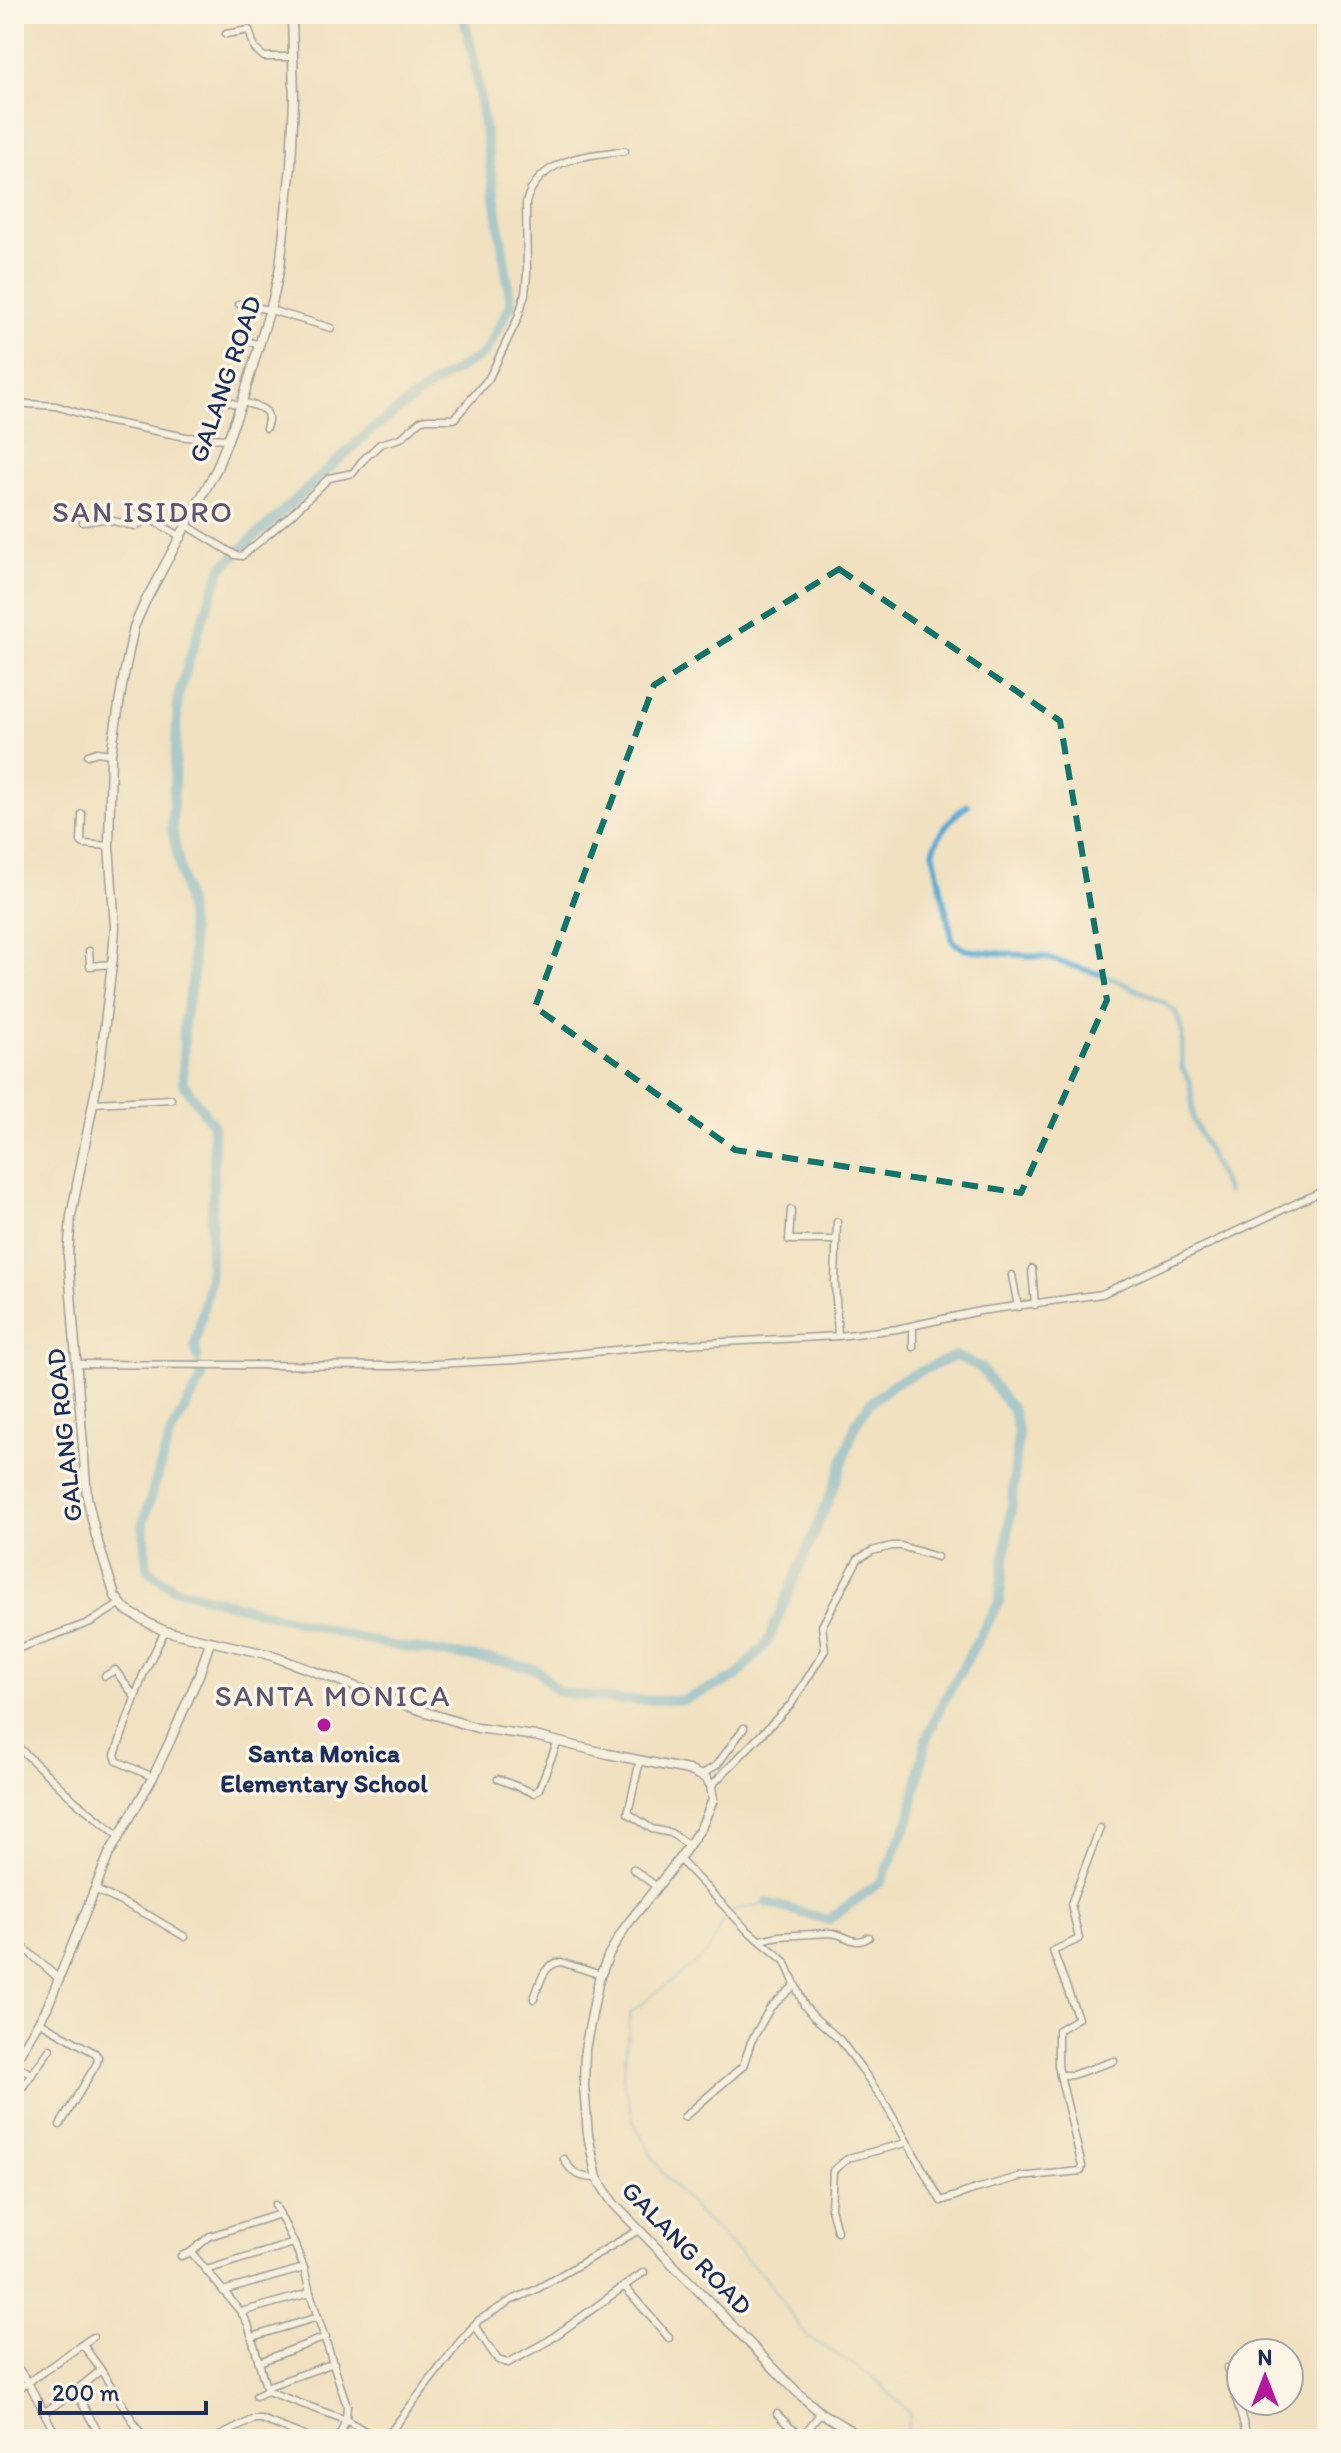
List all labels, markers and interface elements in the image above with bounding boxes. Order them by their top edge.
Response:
street label: GALANG ROAD [182,291,268,467]
district label: SAN ISIDRO [52,493,234,530]
street label: GALANG ROAD [39,1347,89,1523]
district label: SANTA MONICA [215,1677,451,1714]
marker: Santa Monica Elementary School [315,1716,333,1734]
place label: Santa Monica Elementary School [220,1737,428,1799]
street label: GALANG ROAD [615,2174,759,2322]
north arrow [1225,2337,1305,2417]
text: N [1258,2344,1272,2371]
scale bar [40,2365,206,2415]
text: 200 m [52,2378,120,2407]

